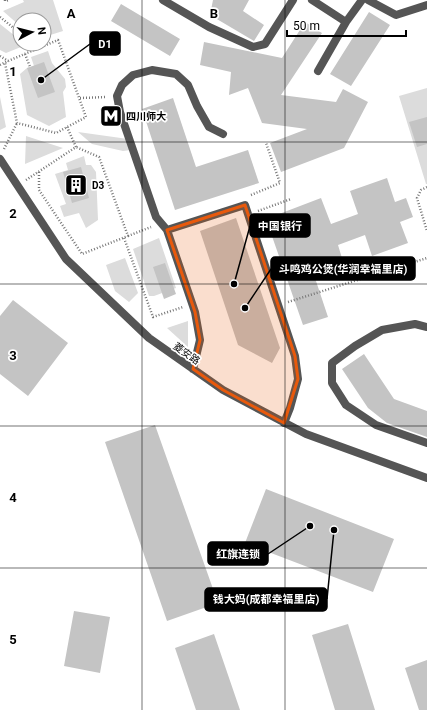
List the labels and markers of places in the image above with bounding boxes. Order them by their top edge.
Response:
callout: D1 [90,32,120,55]
metro station icon: 四川师大 [98,103,124,129]
place label: 四川师大 [126,111,166,122]
building icon: D3 [63,172,89,198]
place label: D3 [92,180,104,191]
callout: 中国银行 [250,214,310,237]
callout: 斗鸣鸡公煲(华润幸福里店) [271,257,415,280]
callout: 红旗连锁 [208,542,268,565]
callout: 钱大妈(成都幸福里店) [205,588,327,611]

